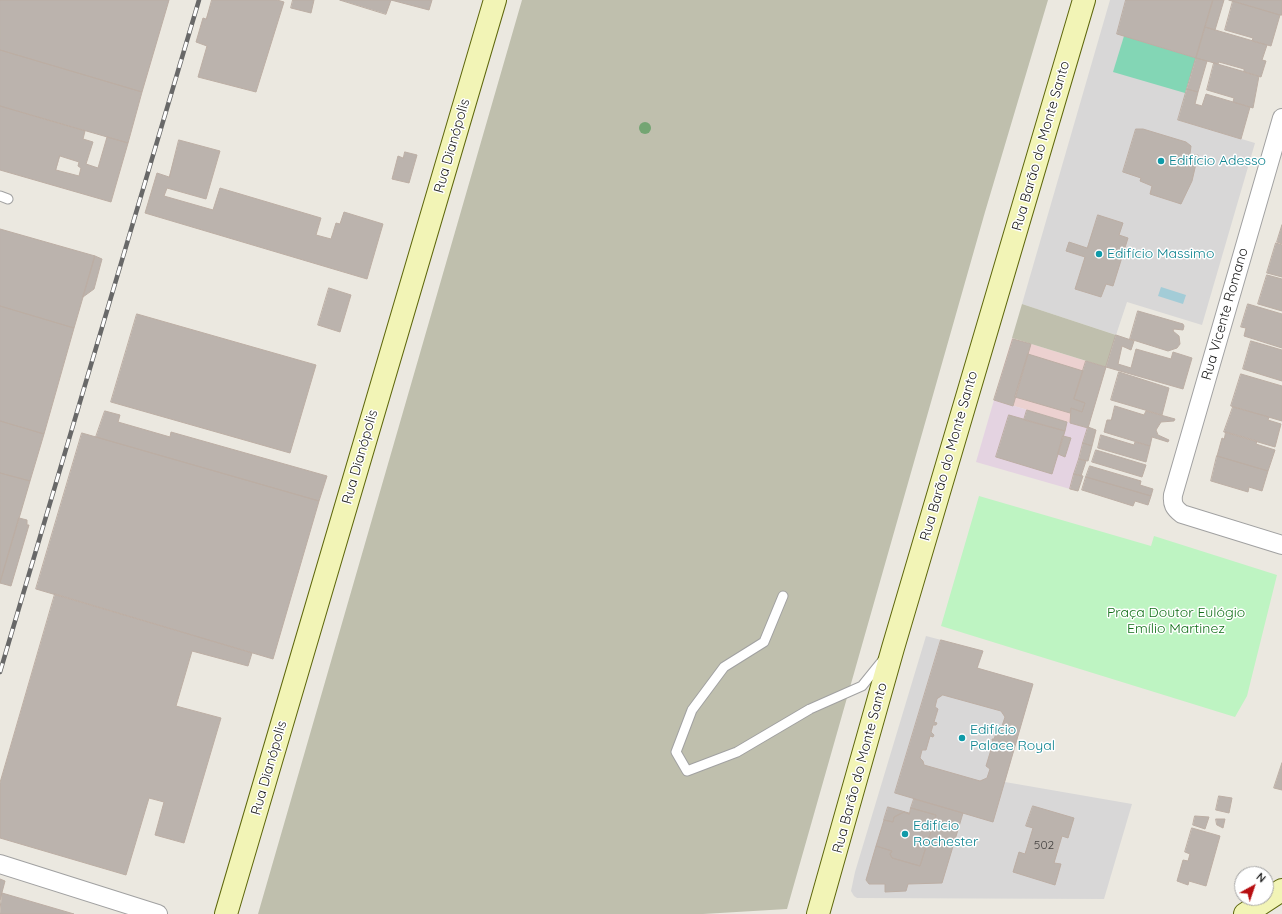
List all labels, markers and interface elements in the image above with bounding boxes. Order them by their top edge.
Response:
street label: Rua Barão do Monte Santo [1009,59,1073,233]
street label: Rua Dianópolis [431,97,473,195]
place label: Edifício Adesso [1169,153,1266,169]
marker: Edifício Adesso [1156,156,1166,166]
place label: Edifício Massimo [1107,246,1214,262]
street label: Rua Vicente Romano [1198,246,1252,382]
marker: Edifício Massimo [1094,249,1104,259]
street label: Rua Barão do Monte Santo [917,369,981,543]
street label: Rua Dianópolis [339,408,381,506]
park label: Praça Doutor Eulógio Emílio Martinez [1107,605,1245,638]
street label: Rua Barão do Monte Santo [829,681,891,855]
street label: Rua Dianópolis [248,719,290,817]
place label: Edifício Palace Royal [970,722,1055,754]
marker: Edifício Palace Royal [957,733,967,743]
place label: Edifício Rochester [913,818,978,850]
marker: Edifício Rochester [900,829,910,839]
house number: 502 [1034,838,1054,852]
north arrow [1234,866,1274,906]
text: N [1253,870,1269,886]

